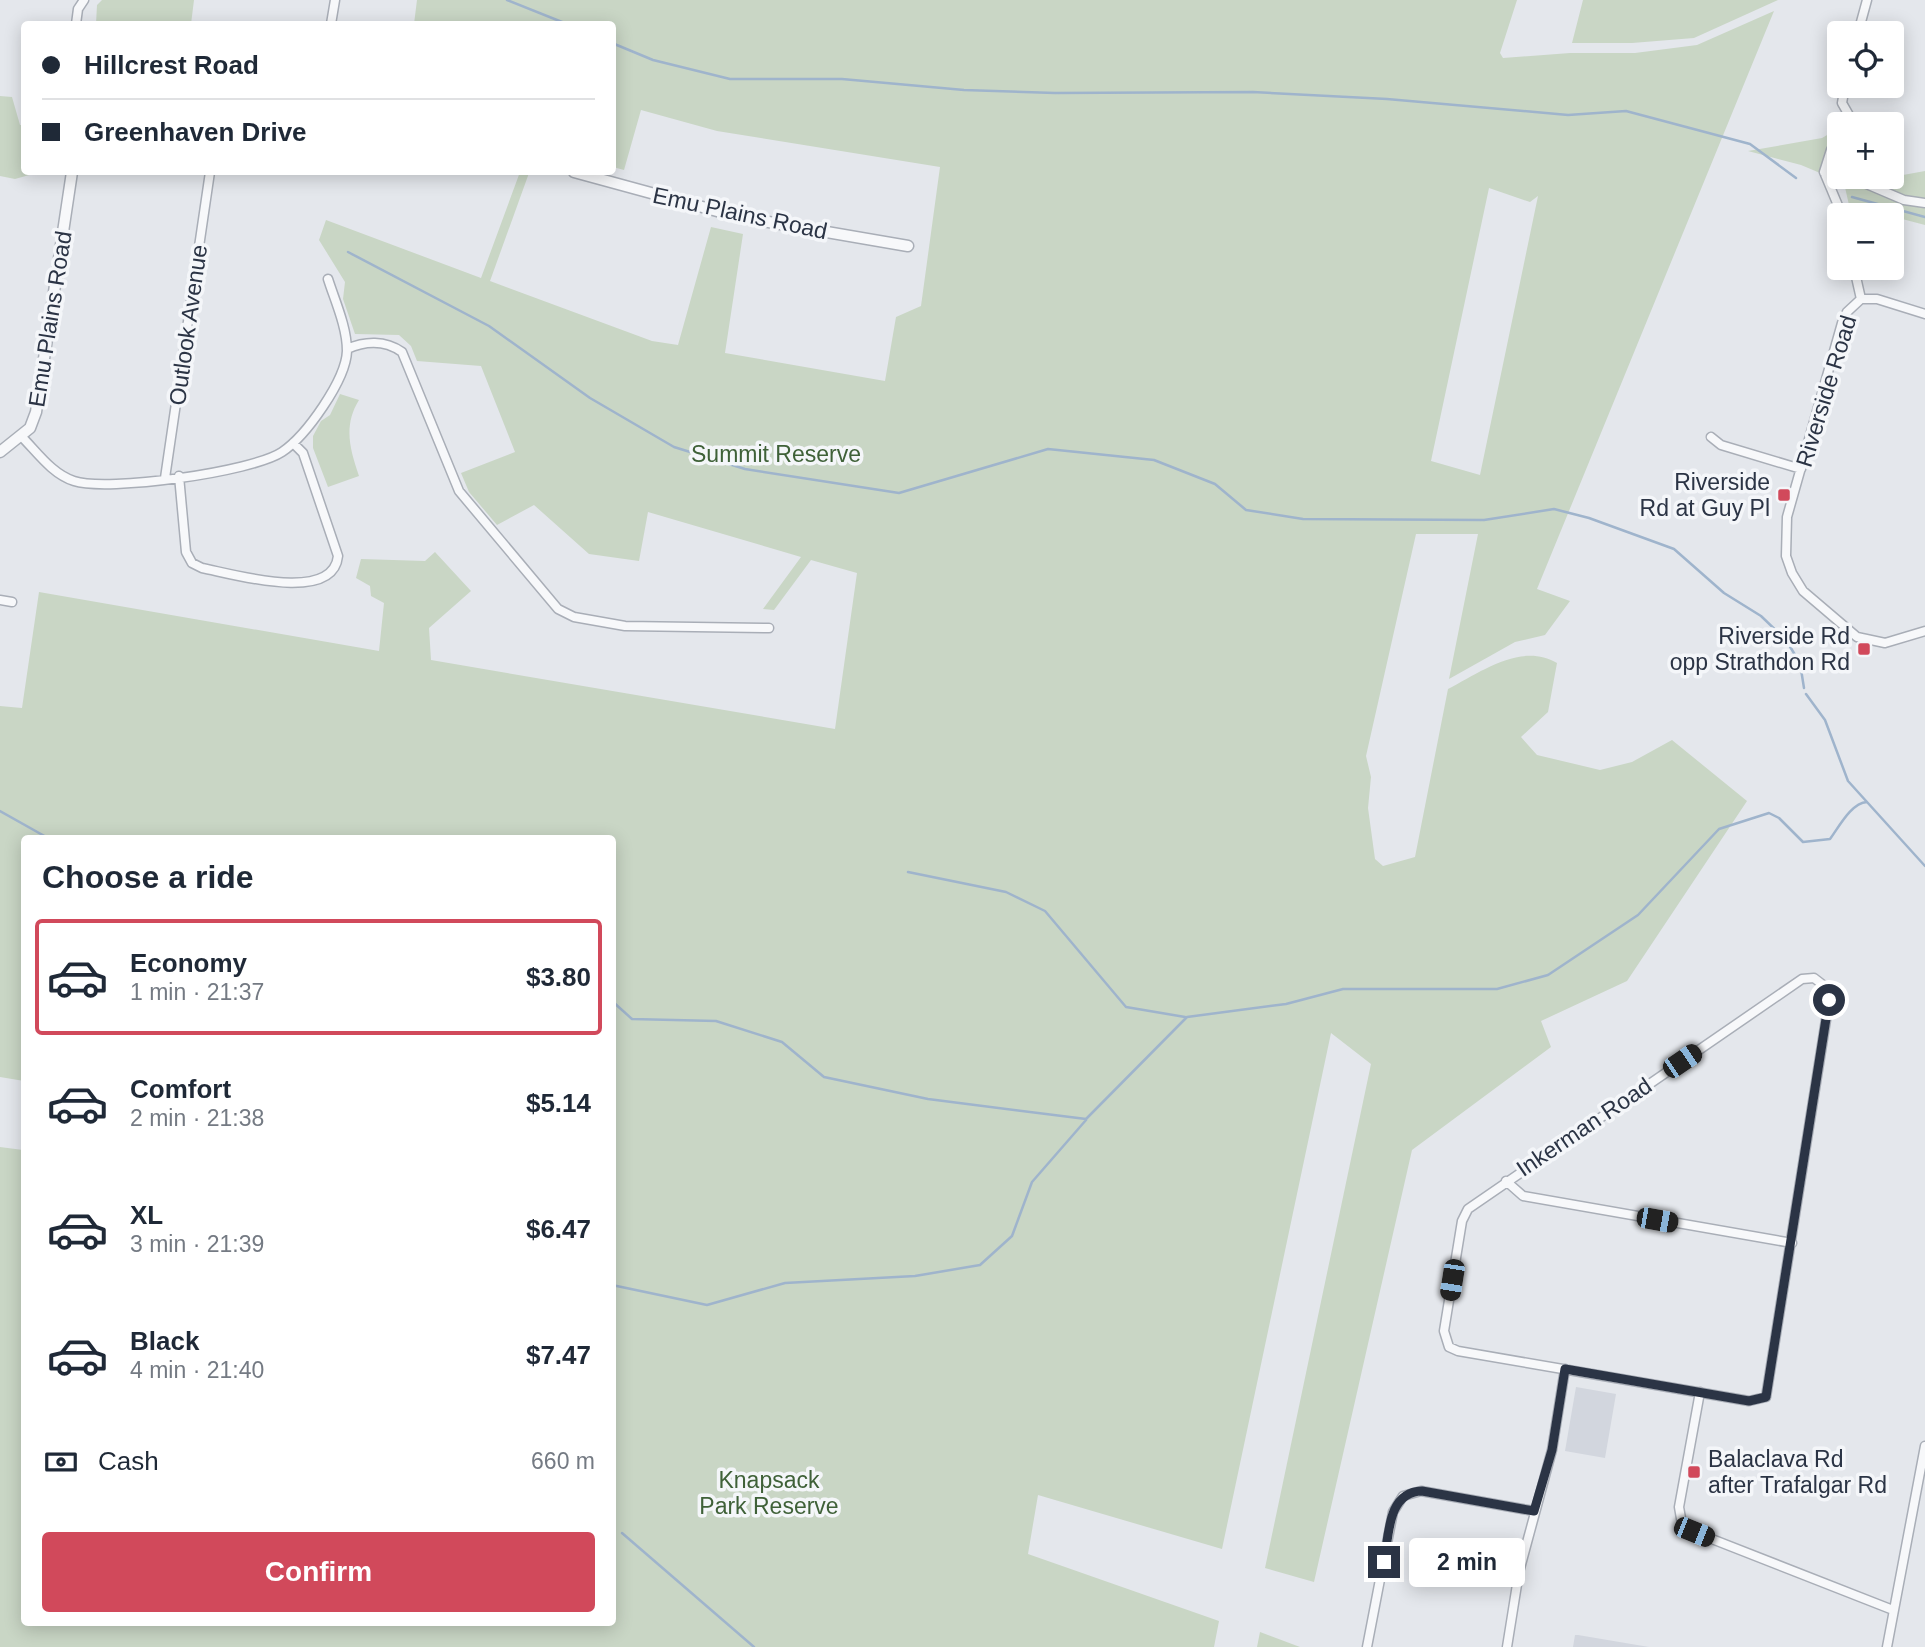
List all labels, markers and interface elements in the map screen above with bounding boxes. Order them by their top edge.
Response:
map controls [1827,21,1904,280]
button: locate [1827,21,1904,98]
text: Hillcrest Road [84,50,259,80]
button: + [1827,112,1904,189]
text: Greenhaven Drive [84,117,307,147]
street label: Emu Plains Road [650,182,830,244]
button: − [1827,203,1904,280]
street label: Emu Plains Road [23,229,77,409]
street label: Outlook Avenue [164,243,212,407]
street label: Riverside Road [1791,312,1861,470]
park label: Summit Reserve [691,441,861,467]
place label: Riverside Rd at Guy Pl [1640,469,1770,521]
marker: Riverside Rd at Guy Pl [1776,487,1792,503]
place label: Riverside Rd opp Strathdon Rd [1670,623,1850,675]
marker: Riverside Rd opp Strathdon Rd [1856,641,1872,657]
text: Choose a ride [42,859,254,895]
icon: car [46,946,109,1009]
text: Economy [130,948,247,978]
text: $3.80 [526,962,591,992]
text: 1 min · 21:37 [130,979,264,1005]
route start [1813,984,1845,1016]
car [1659,1041,1706,1081]
icon: car [46,1072,109,1135]
street label: Inkerman Road [1512,1072,1656,1182]
text: Comfort [130,1074,231,1104]
text: $5.14 [526,1088,591,1118]
text: 2 min · 21:38 [130,1105,264,1131]
icon: car [46,1198,109,1261]
text: XL [130,1200,163,1230]
car [1635,1206,1680,1234]
text: $6.47 [526,1214,591,1244]
text: 3 min · 21:39 [130,1231,264,1257]
car [1439,1258,1466,1302]
icon: car [46,1324,109,1387]
text: Black [130,1326,199,1356]
text: $7.47 [526,1340,591,1370]
text: 4 min · 21:40 [130,1357,264,1383]
icon: cash [42,1443,80,1481]
text: Cash [98,1446,159,1476]
place label: Balaclava Rd after Trafalgar Rd [1708,1446,1887,1498]
text: 660 m [531,1448,595,1474]
marker: Balaclava Rd after Trafalgar Rd [1686,1464,1702,1480]
park label: Knapsack Park Reserve [699,1467,839,1519]
car [1671,1514,1718,1550]
button: Confirm [42,1532,595,1612]
callout: 2 min [1408,1538,1524,1586]
route end [1368,1546,1400,1578]
text: 2 min [1437,1549,1497,1575]

